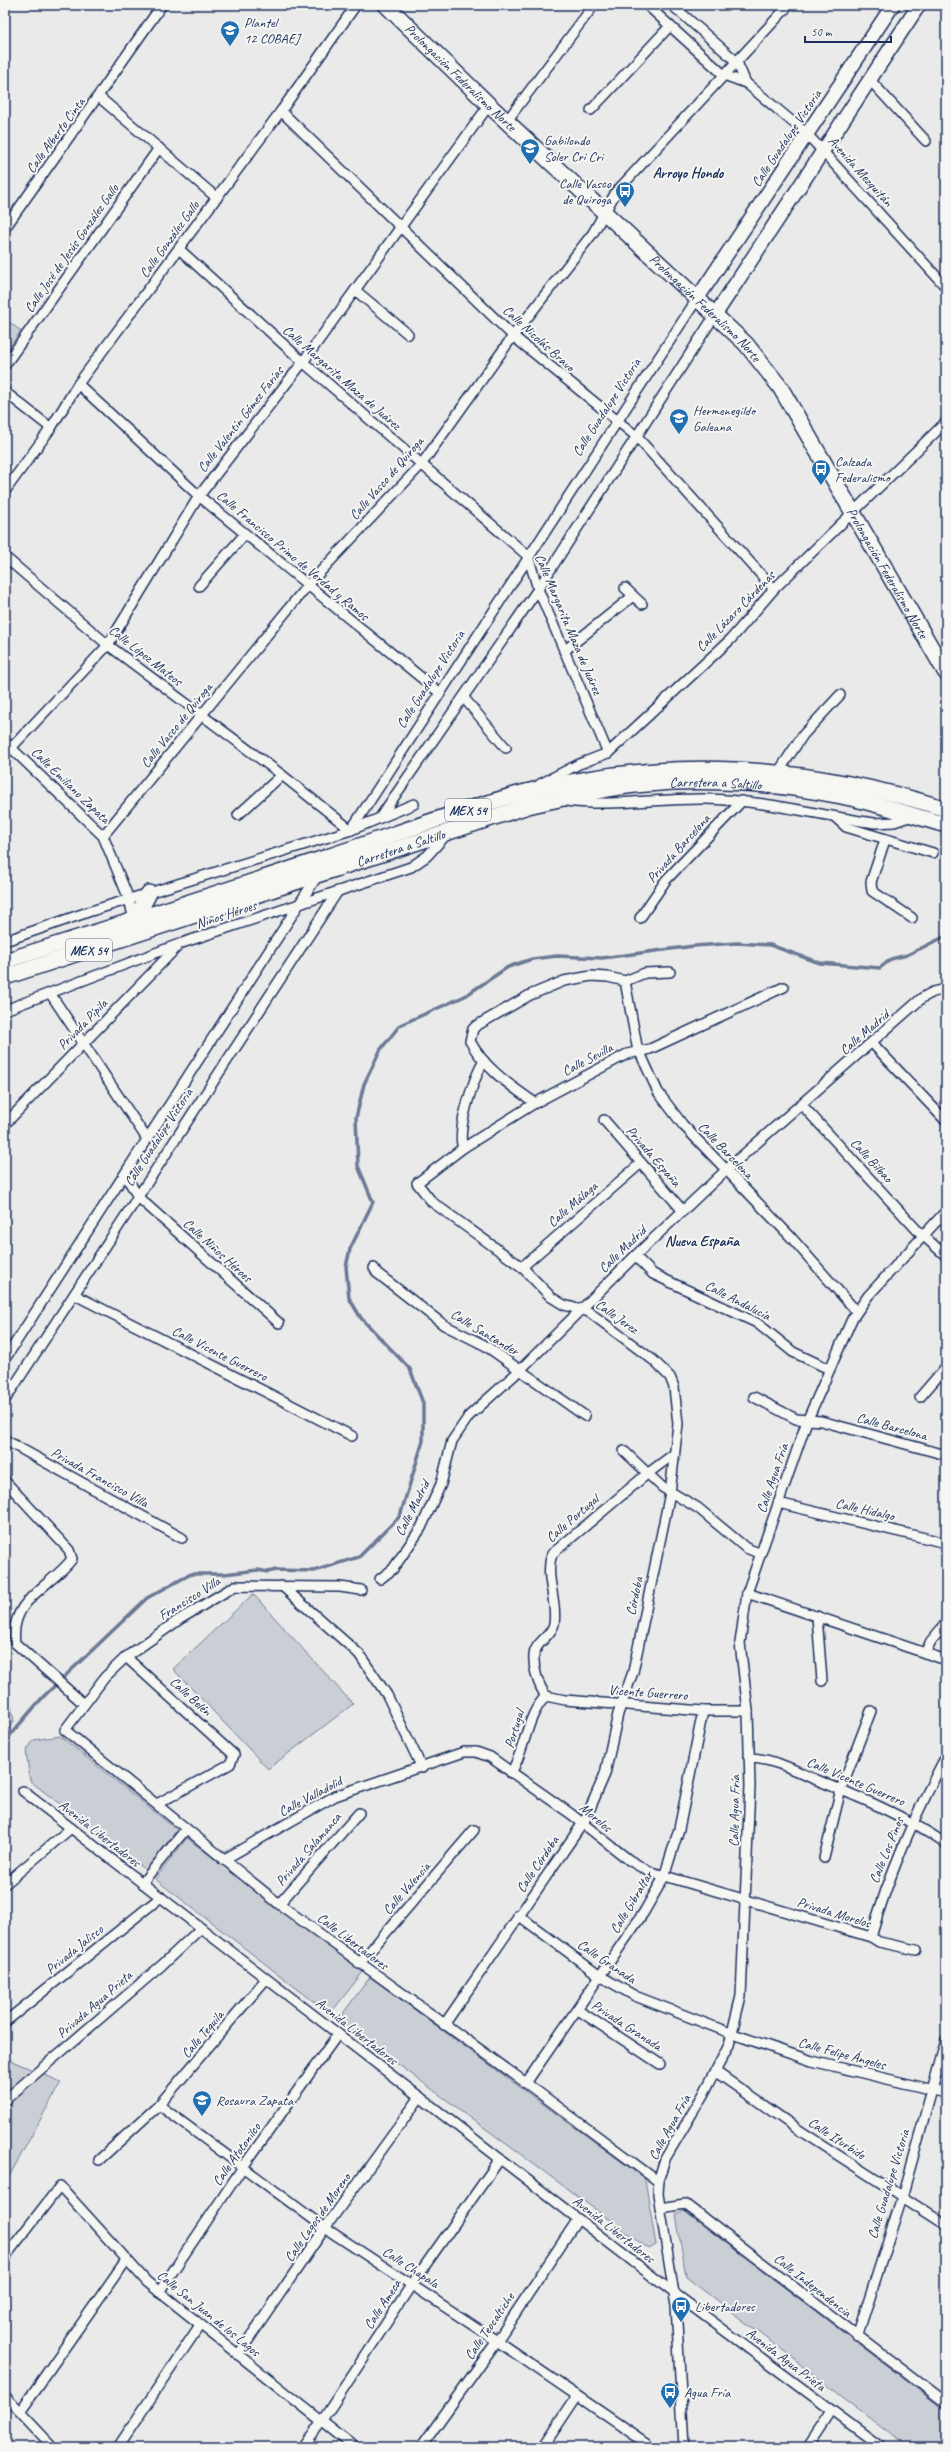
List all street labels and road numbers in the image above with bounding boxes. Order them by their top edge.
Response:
street label: Prolongación Federalismo Norte [401,20,521,136]
street label: Calle Guadalupe Victoria [748,85,826,190]
street label: Calle Alberto Cinta [22,93,89,176]
street label: Avenida Mezquitán [825,133,897,211]
street label: Calle José de Jesús González Gallo [21,180,123,316]
street label: Calle González Gallo [136,197,204,281]
street label: Prolongación Federalismo Norte [646,251,765,366]
street label: Calle Nicolás Bravo [499,302,580,376]
street label: Calle Margarita Maza de Juárez [279,321,405,434]
street label: Calle Guadalupe Victoria [568,354,645,459]
street label: Calle Valentín Gómez Farías [194,362,288,476]
street label: Calle Vasco de Quiroga [346,432,428,523]
street label: Calle Francisco Primo de Verdad y Ramos [213,487,373,625]
street label: Prolongación Federalismo Norte [843,505,933,643]
street label: Calle Margarita Maza de Juárez [531,551,607,699]
street label: Calle Lázaro Cárdenas [692,566,779,655]
street label: Calle López Mateos [106,621,187,690]
street label: Calle Guadalupe Victoria [392,626,469,731]
street label: Calle Vasco de Quiroga [137,678,217,771]
street label: Calle Emiliano Zapata [28,743,114,828]
street label: Carretera a Saltillo [669,774,764,794]
road number: MEX 54 [445,799,491,821]
street label: Privada Barcelona [643,810,714,886]
street label: Carretera a Saltillo [354,825,449,871]
street label: Niños Héroes [194,896,260,932]
road number: MEX 54 [66,939,112,961]
street label: Privada Pípila [54,994,112,1053]
street label: Calle Madrid [836,1005,894,1058]
street label: Calle Sevilla [559,1039,616,1080]
street label: Calle Guadalupe Victoria [120,1084,197,1189]
street label: Calle Barcelona [694,1118,758,1183]
street label: Privada España [623,1122,685,1191]
street label: Calle Bilbao [847,1135,898,1188]
street label: Calle Málaga [544,1177,602,1231]
street label: Calle Niños Héroes [180,1215,257,1287]
street label: Calle Madrid [595,1221,652,1276]
street label: Calle Andalucía [702,1277,774,1325]
street label: Calle Jerez [592,1296,643,1338]
street label: Calle Santander [448,1305,524,1360]
street label: Calle Vicente Guerrero [169,1322,271,1385]
street label: Calle Barcelona [855,1409,930,1444]
street label: Calle Agua Fría [753,1440,793,1515]
street label: Privada Francisco Villa [48,1444,152,1512]
street label: Calle Madrid [391,1475,435,1539]
street label: Calle Portugal [542,1489,604,1546]
street label: Calle Hidalgo [834,1494,898,1525]
street label: Francisco Villa [155,1572,224,1624]
street label: Córdoba [622,1574,647,1617]
street label: Calle Belén [166,1673,216,1720]
street label: Vicente Guerrero [608,1681,689,1704]
street label: Portugal [501,1706,529,1750]
street label: Calle Vicente Guerrero [804,1753,908,1810]
street label: Calle Valladolid [276,1772,347,1820]
street label: Calle Agua Fría [725,1774,744,1847]
street label: Avenida Libertadores [55,1796,145,1871]
street label: Morelos [576,1799,616,1836]
street label: Privada Salamanca [272,1809,345,1889]
street label: Calle Los Pinos [866,1814,908,1886]
street label: Calle Córdoba [512,1832,563,1896]
street label: Calle Valencia [379,1858,435,1918]
street label: Calle Gibraltar [606,1866,658,1937]
street label: Privada Morelos [795,1893,874,1932]
street label: Calle Libertadores [314,1909,393,1974]
street label: Privada Jalisco [42,1920,107,1978]
street label: Calle Granada [574,1936,640,1988]
street label: Privada Agua Prieta [53,1966,137,2042]
street label: Avenida Libertadores [312,1994,402,2069]
street label: Privada Granada [588,1996,666,2055]
street label: Calle Tequila [178,2006,228,2062]
street label: Calle Felipe Ángeles [797,2034,888,2074]
street label: Calle Agua Fría [645,2091,695,2163]
street label: Calle Iturbide [805,2114,870,2164]
street label: Calle Atotonilco [209,2119,265,2189]
street label: Calle Guadalupe Victoria [864,2126,914,2241]
street label: Calle Lagos de Moreno [280,2168,356,2265]
street label: Avenida Libertadores [569,2192,659,2267]
street label: Calle Chapala [379,2243,443,2293]
street label: Calle Independencia [770,2250,856,2322]
street label: Calle San Juan de los Lagos [154,2267,265,2361]
street label: Calle Ameca [360,2275,405,2332]
street label: Calle Teocaltiche [461,2288,519,2363]
street label: Avenida Agua Prieta [743,2324,830,2396]

